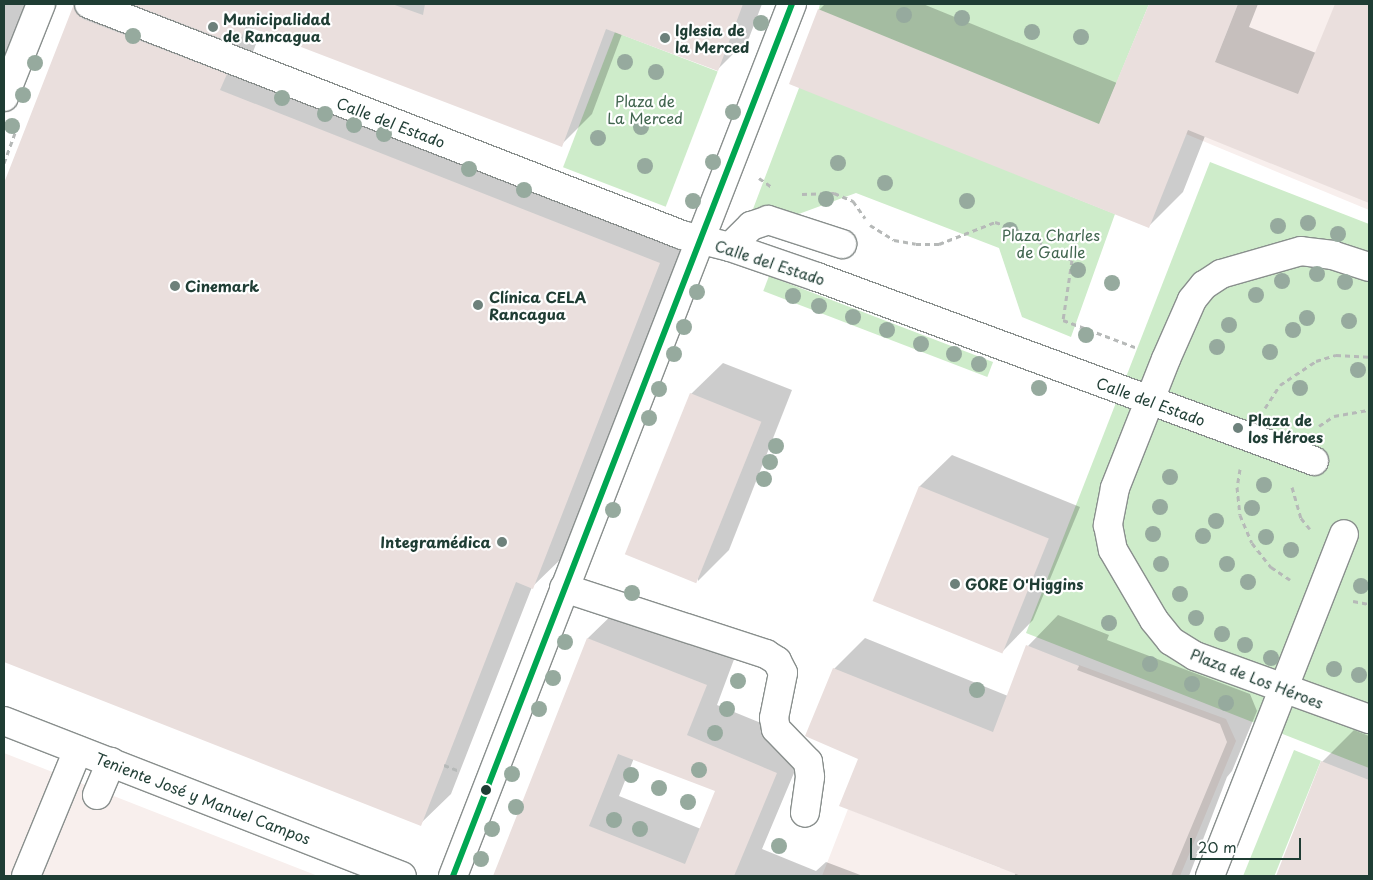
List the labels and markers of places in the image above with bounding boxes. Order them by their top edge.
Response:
place label: Municipalidad de Rancagua [223,9,331,44]
place label: Iglesia de la Merced [675,20,750,55]
marker: Municipalidad de Rancagua [207,21,219,33]
marker: Iglesia de la Merced [659,32,671,44]
place label: Cinemark [185,277,259,295]
marker: Cinemark [169,280,181,292]
place label: Clínica CELA Rancagua [489,287,587,322]
marker: Clínica CELA Rancagua [471,298,485,312]
place label: Plaza de los Héroes [1248,410,1325,445]
marker: Plaza de los Héroes [1232,422,1244,434]
place label: Integramédica [380,533,491,551]
marker: Integramédica [495,535,509,549]
place label: GORE O'Higgins [965,575,1085,593]
marker: GORE O'Higgins [949,578,961,590]
unlabelled marker [481,785,491,795]

